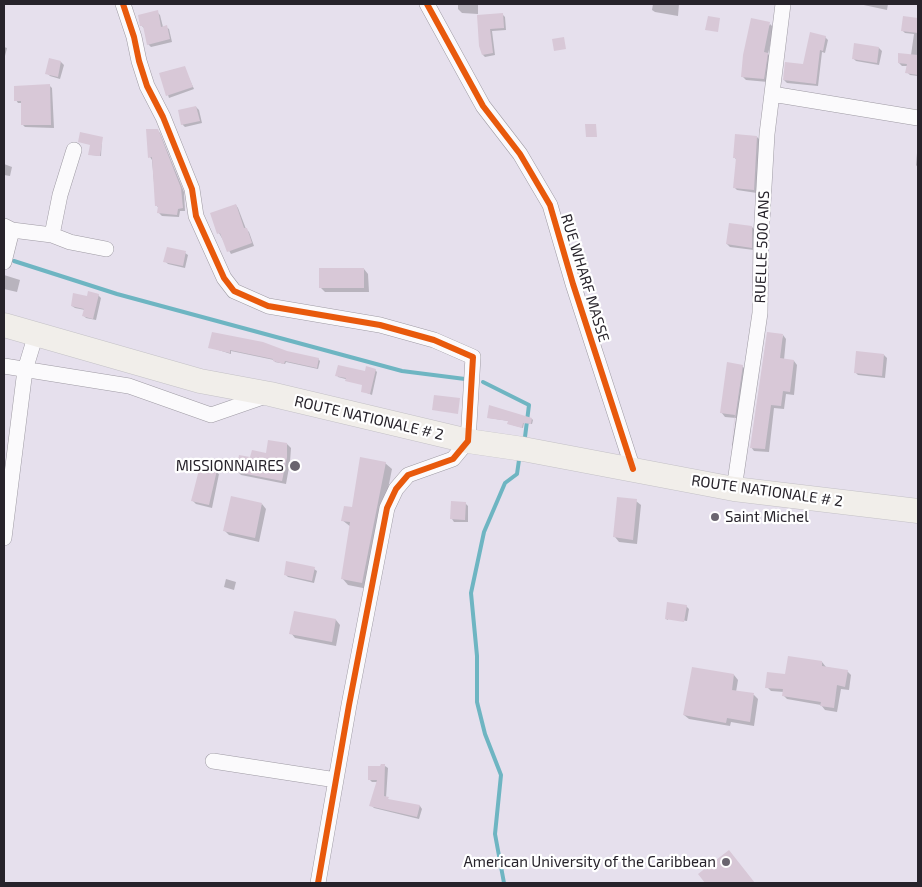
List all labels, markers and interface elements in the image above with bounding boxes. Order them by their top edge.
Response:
street label: RUELLE 500 ANS [751,190,773,304]
street label: RUE WHARF MASSE [557,212,613,344]
street label: ROUTE NATIONALE # 2 [293,392,445,444]
place label: MISSIONNAIRES [176,457,284,475]
marker: MISSIONNAIRES [288,459,302,473]
street label: ROUTE NATIONALE # 2 [690,471,844,511]
place label: Saint Michel [725,508,809,526]
marker: Saint Michel [709,511,721,523]
place label: American University of the Caribbean [463,853,716,871]
marker: American University of the Caribbean [720,856,732,868]

